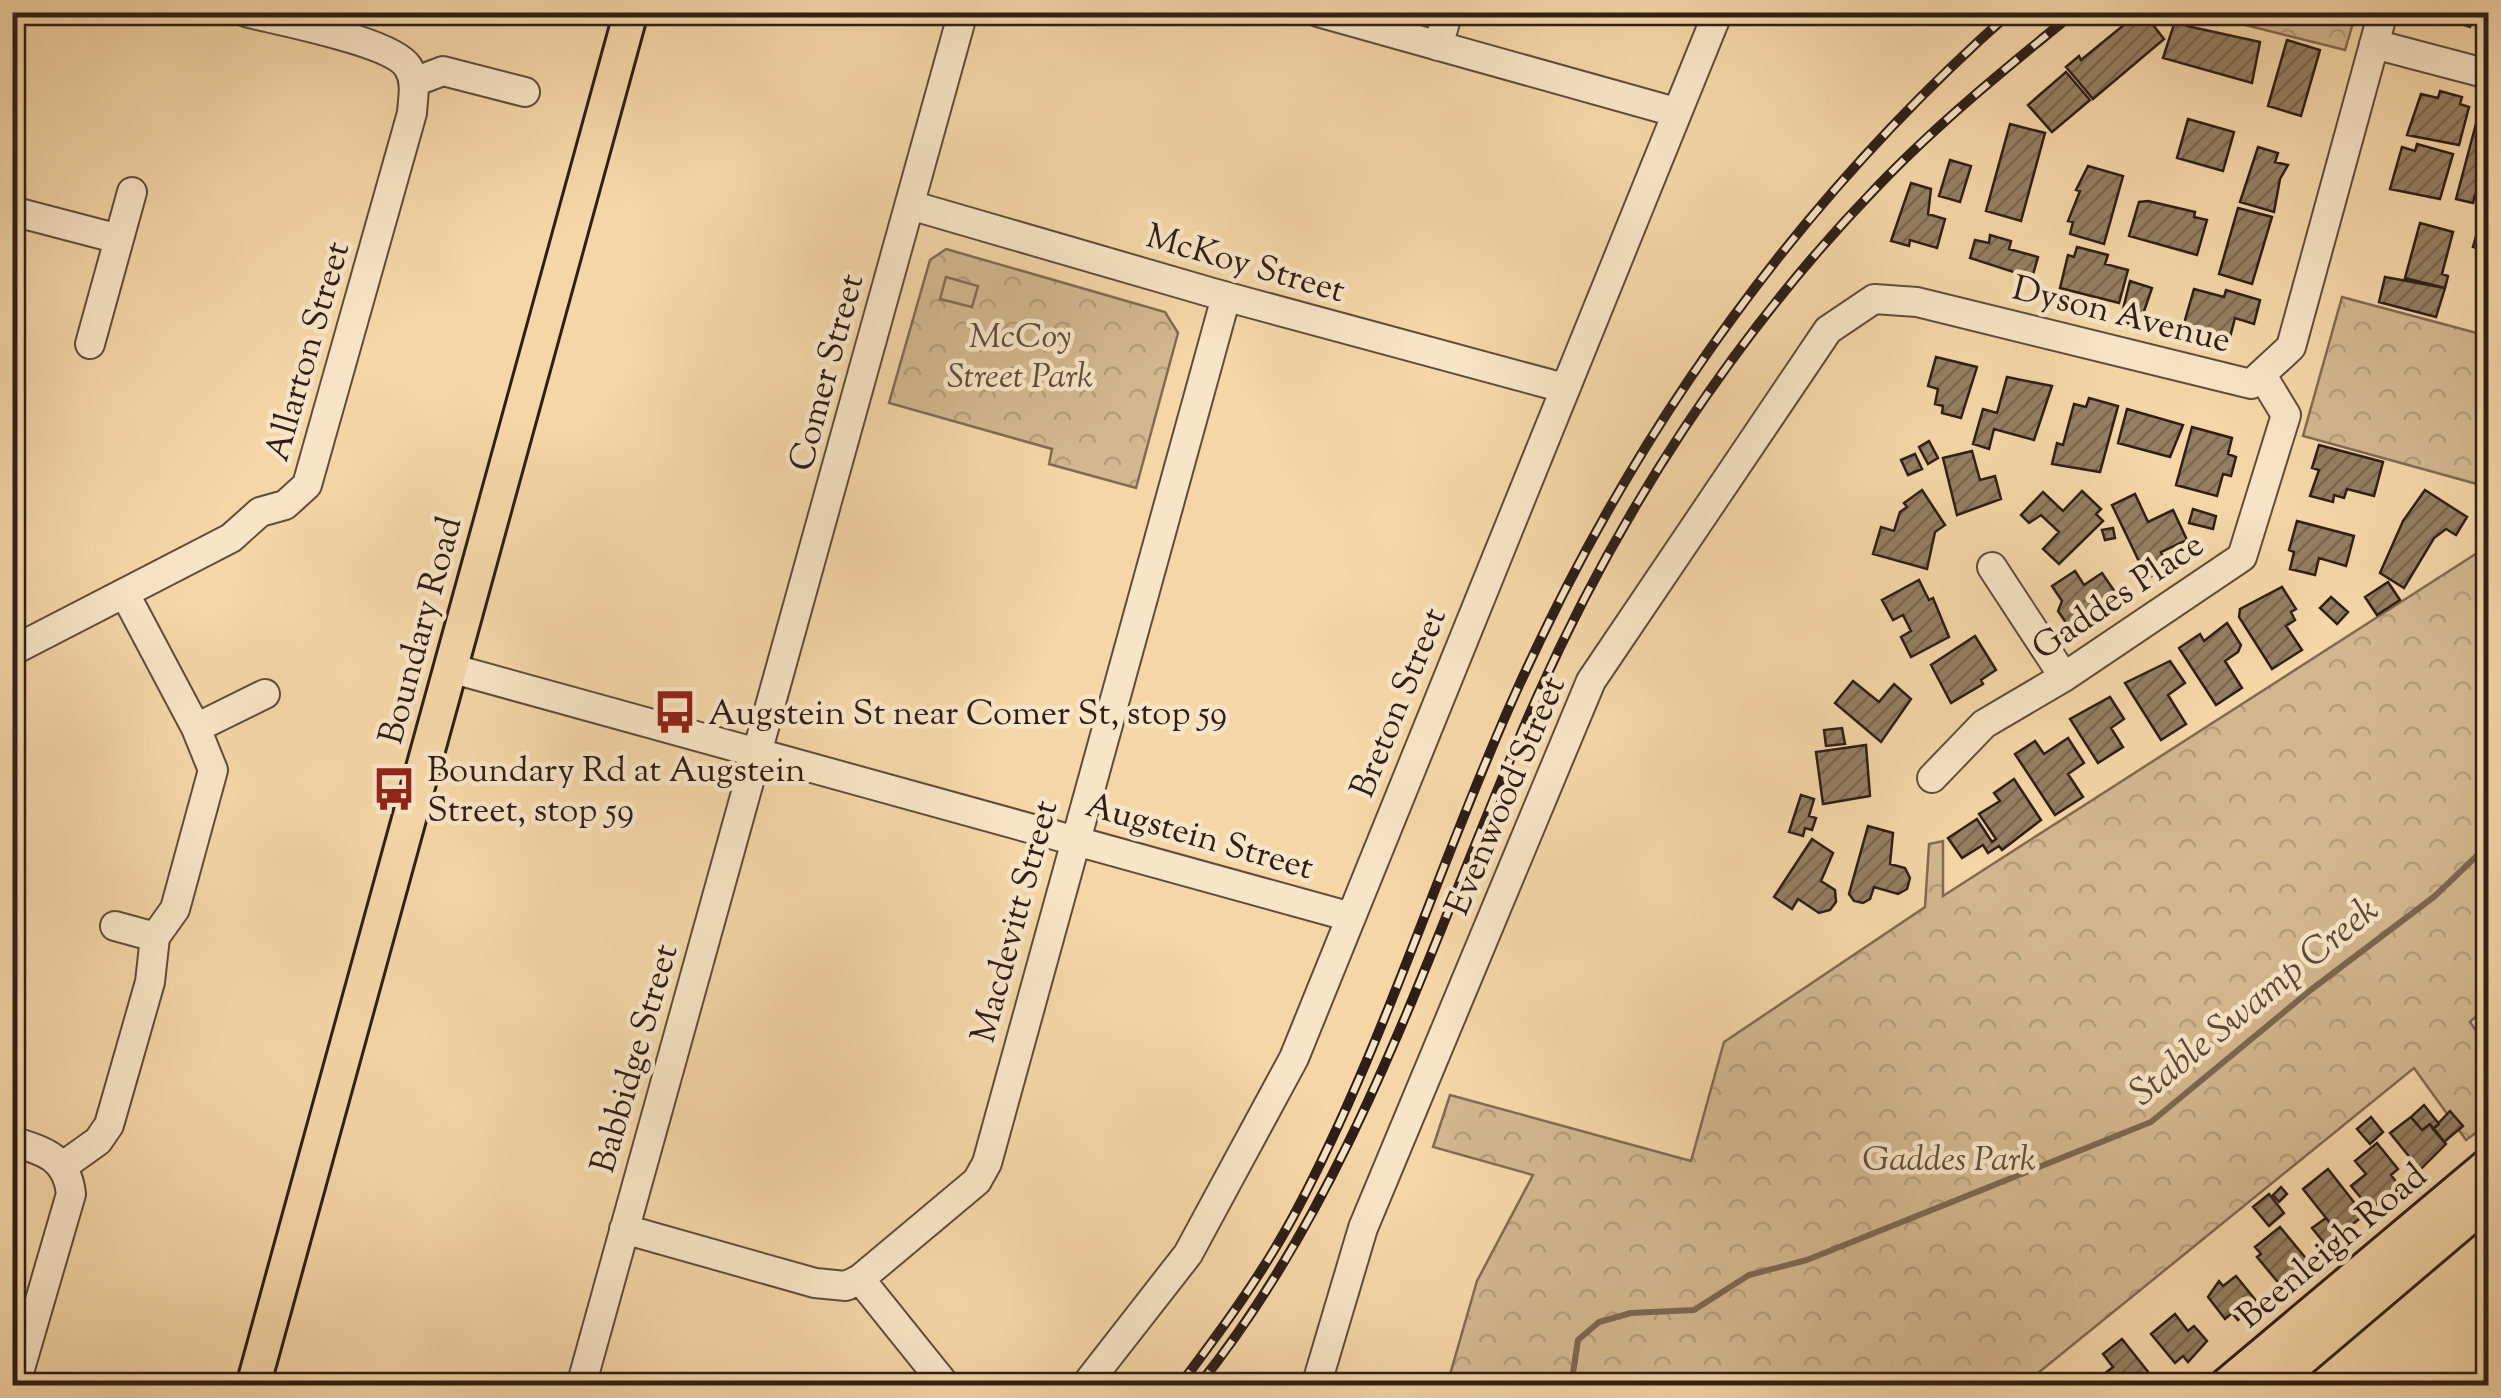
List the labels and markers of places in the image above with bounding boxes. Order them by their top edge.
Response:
bus stop icon: Augstein St near Comer St, stop 59 [651,688,699,736]
place label: Augstein St near Comer St, stop 59 [708,690,1227,741]
place label: Boundary Rd at Augstein Street, stop 59 [427,747,806,838]
bus stop icon: Boundary Rd at Augstein Street, stop 59 [370,765,418,813]

